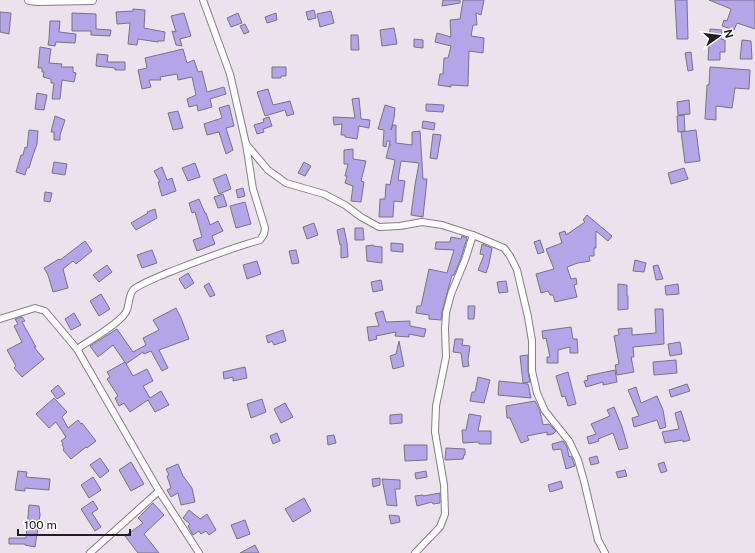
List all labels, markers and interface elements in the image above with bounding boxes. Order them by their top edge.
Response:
north arrow [699,16,739,56]
text: N [722,28,736,39]
scale bar [18,511,130,537]
text: 100 m [24,518,57,532]

